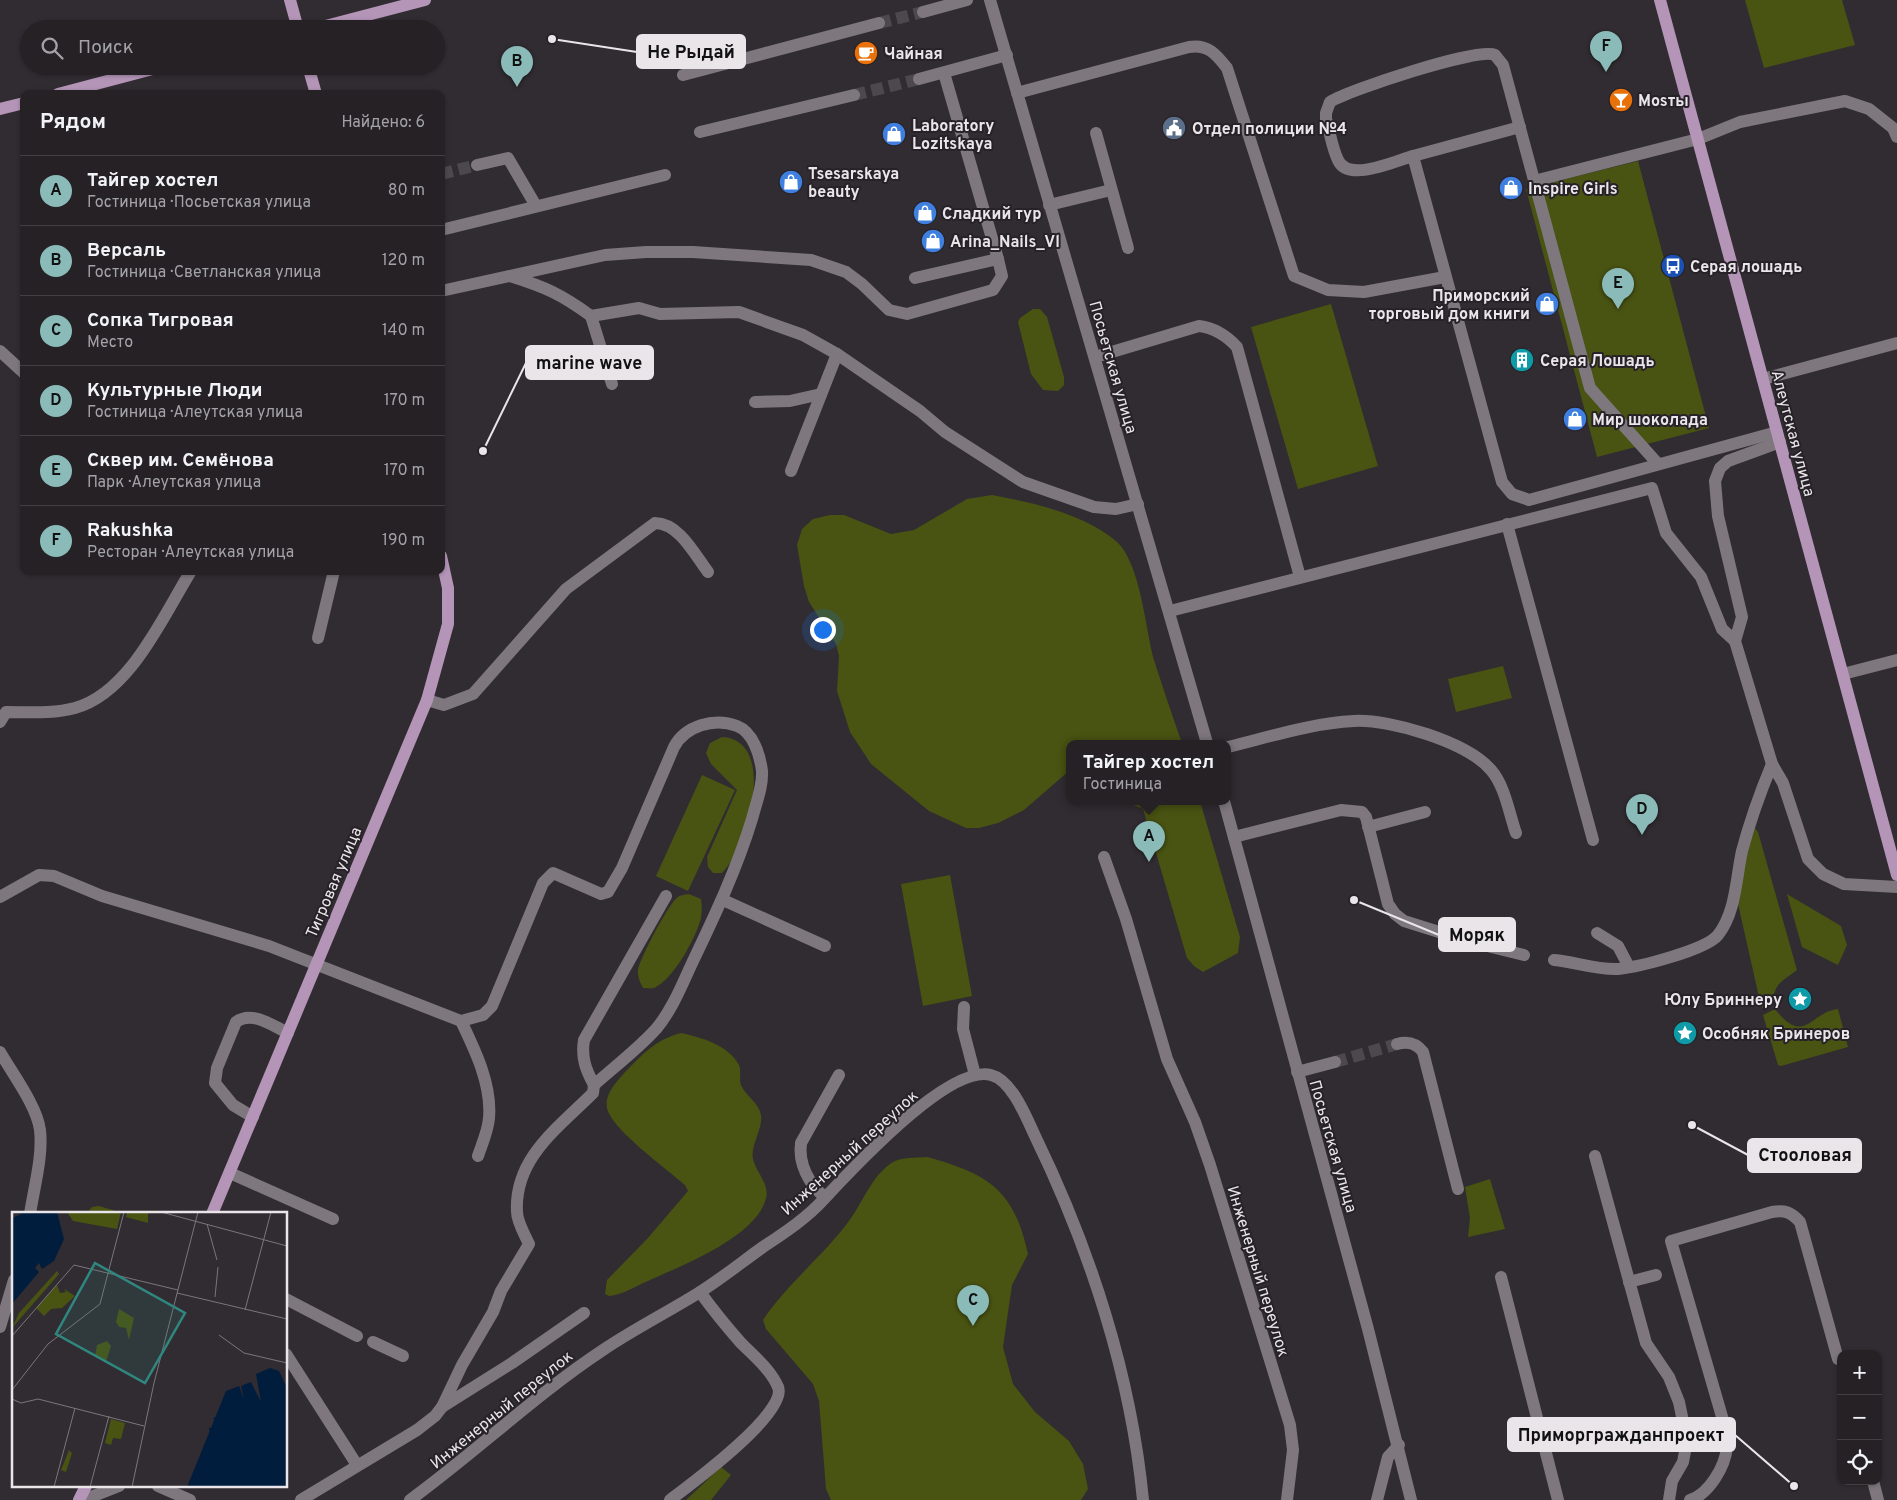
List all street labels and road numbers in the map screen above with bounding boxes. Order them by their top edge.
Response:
street label: Посьетская улица [1084,299,1141,436]
street label: Алеутская улица [1766,368,1819,499]
street label: Тигровая улица [302,824,367,941]
street label: Посьетская улица [1304,1078,1361,1215]
street label: Инженерный переулок [778,1087,923,1220]
street label: Инженерный переулок [1222,1184,1293,1360]
street label: Инженерный переулок [427,1347,578,1474]

